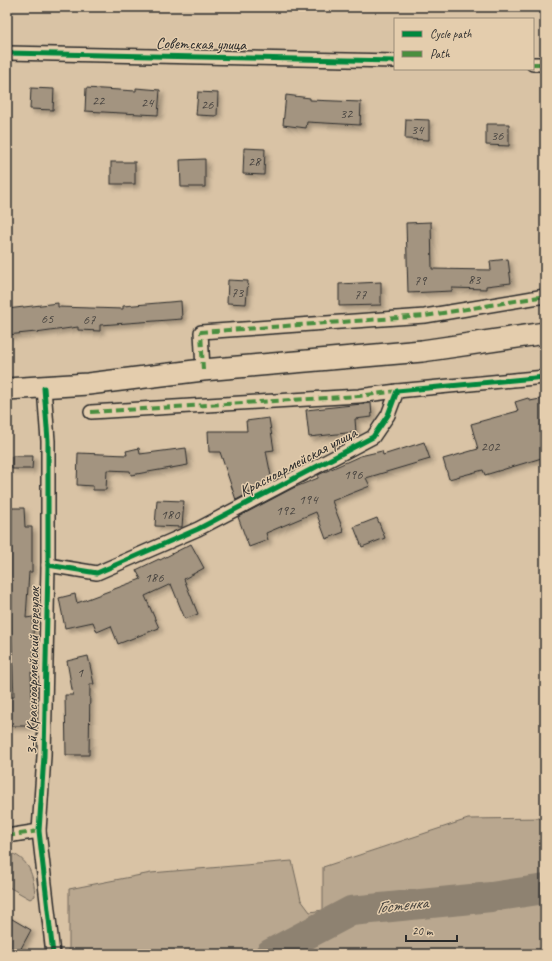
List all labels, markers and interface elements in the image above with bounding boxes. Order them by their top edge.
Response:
legend [394,18,534,70]
text: Cycle path [430,26,472,42]
street label: Советская улица [156,33,247,55]
text: Path [430,46,450,62]
house number: 22 [92,92,106,109]
house number: 24 [141,94,155,111]
house number: 26 [201,96,214,113]
house number: 32 [340,105,354,122]
house number: 34 [411,121,425,138]
house number: 36 [491,127,504,144]
house number: 28 [248,153,262,170]
house number: 83 [468,271,482,288]
house number: 79 [414,272,428,289]
house number: 73 [231,284,245,301]
house number: 77 [354,286,367,303]
house number: 65 [41,310,54,327]
house number: 67 [83,311,96,328]
street label: Красноармейская улица [236,422,361,501]
house number: 202 [481,438,501,455]
house number: 196 [344,466,363,483]
house number: 194 [299,491,319,508]
house number: 192 [276,502,296,519]
house number: 180 [161,506,181,523]
house number: 186 [145,569,164,586]
street label: 3-й Красноармейский переулок [22,585,45,755]
house number: 1 [77,664,84,681]
water label: Гостенка [375,892,431,918]
scale bar [406,917,457,943]
text: 20 m [412,923,434,939]

